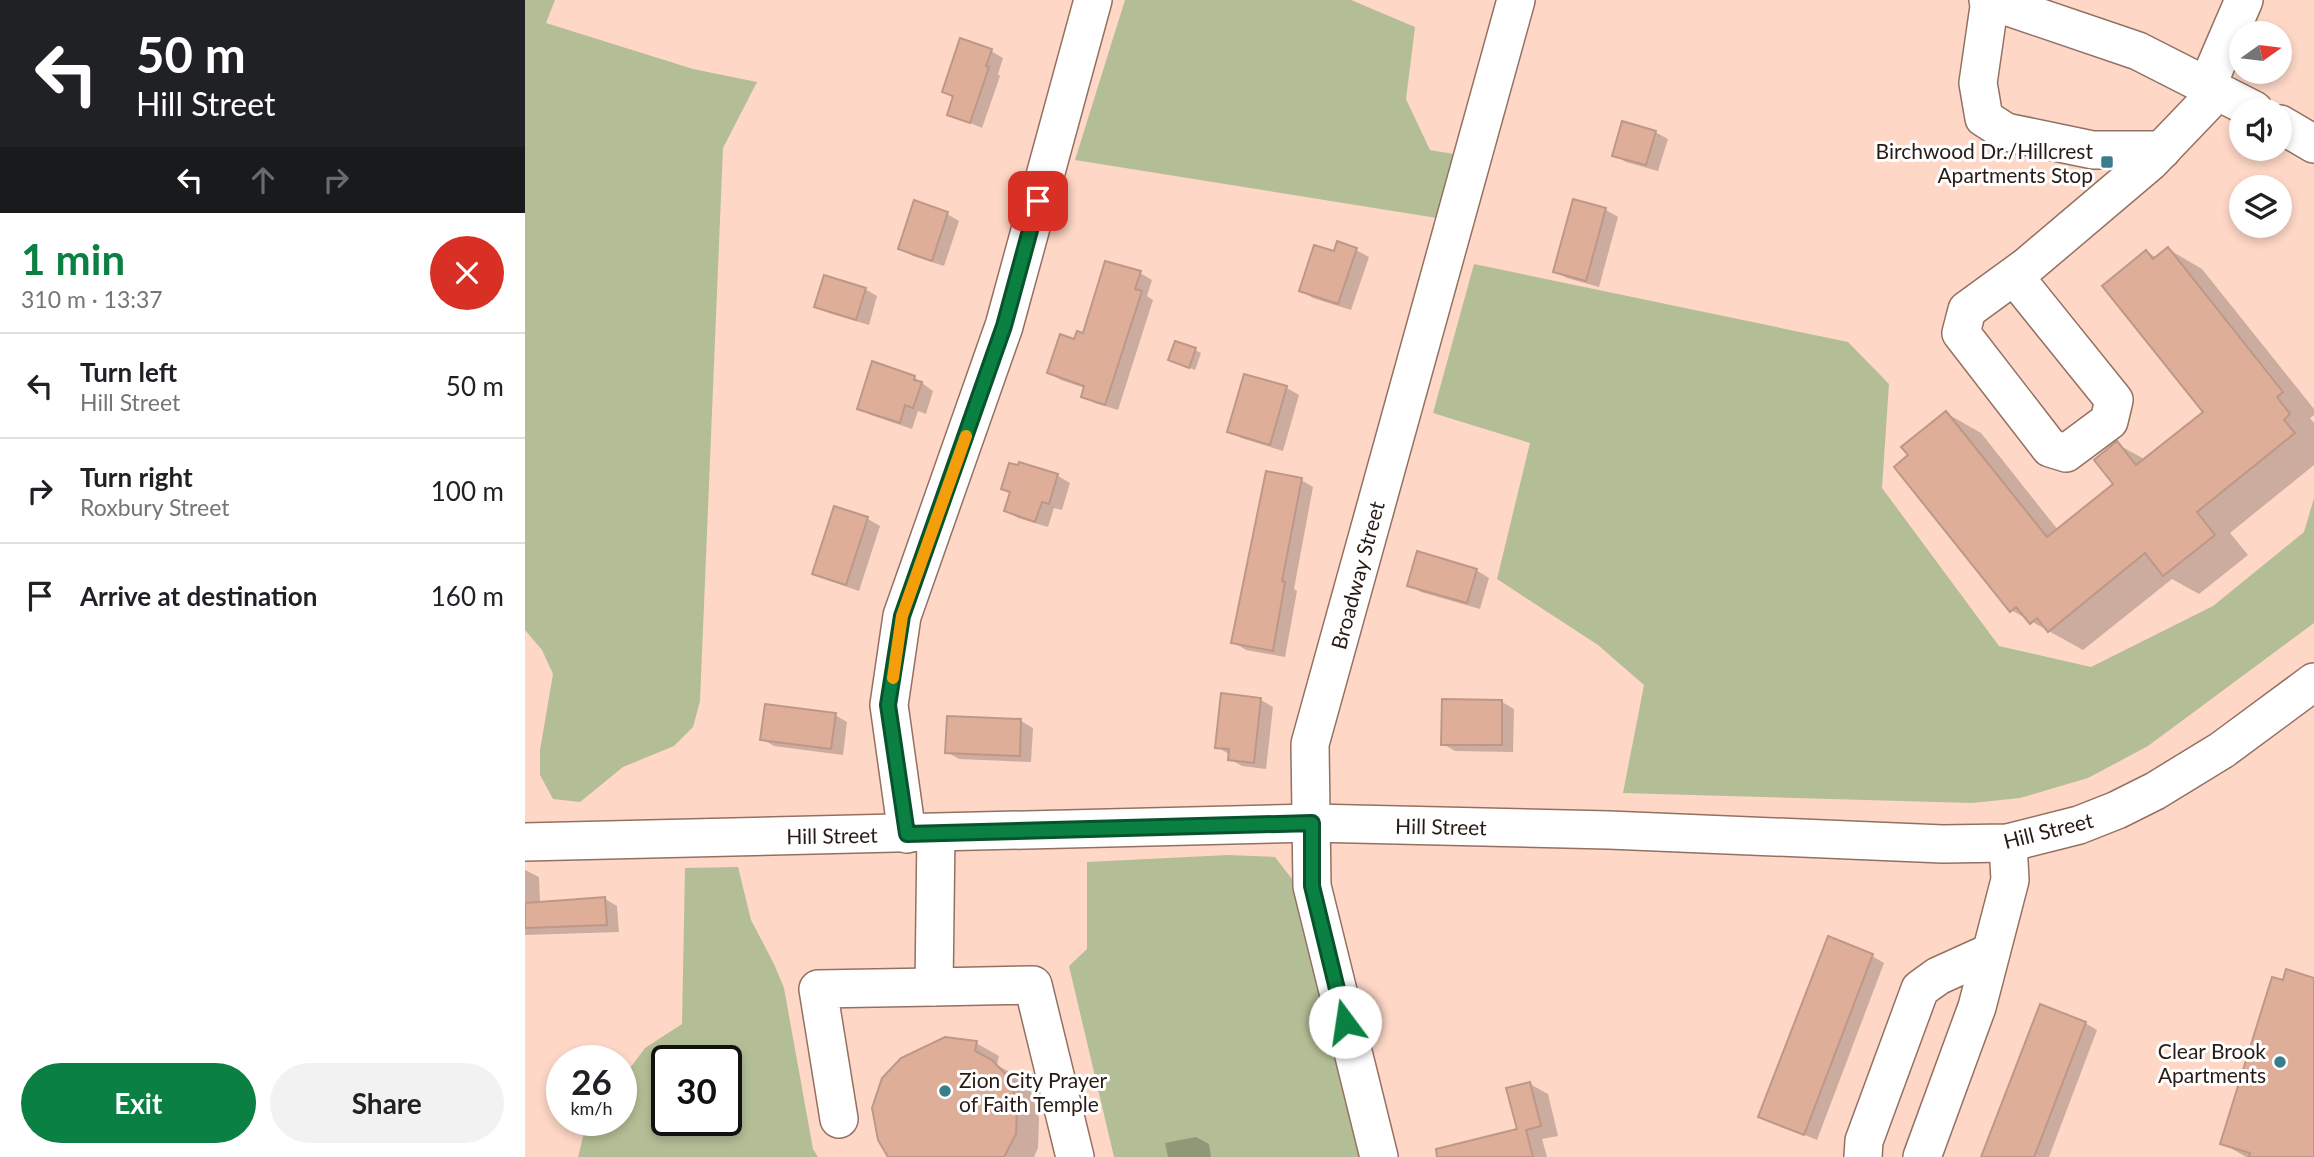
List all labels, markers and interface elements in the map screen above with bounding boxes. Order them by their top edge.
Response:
north arrow [2229,21,2293,84]
map controls [2229,21,2292,238]
text: 50 m [136,25,246,83]
icon: left [21,28,112,119]
text: Hill Street [136,84,275,123]
button: sound [2229,98,2292,161]
place label: Birchwood Dr./Hillcrest Apartments Stop [1876,138,2093,187]
marker: Birchwood Dr./Hillcrest Apartments Stop [2099,154,2115,170]
icon: left [171,161,209,199]
icon: ahead [244,161,282,199]
icon: right [317,161,355,199]
pin [1008,171,1068,231]
button: layers [2229,175,2292,238]
icon: arrive [1019,182,1057,220]
text: 1 min [21,234,125,284]
button: close [430,236,504,310]
text: 310 m · 13:37 [21,285,163,313]
text: Turn left [80,356,177,388]
icon: left [21,367,59,405]
text: 50 m [446,370,504,402]
text: Hill Street [80,388,180,416]
text: Turn right [80,461,193,493]
icon: right [21,472,59,510]
text: 100 m [431,475,504,507]
text: Roxbury Street [80,493,229,521]
street label: Broadway Street [1325,498,1389,652]
icon: arrive [21,577,59,615]
text: Arrive at destination [80,580,317,612]
text: 160 m [431,580,504,612]
street label: Hill Street [2001,807,2096,853]
street label: Hill Street [1395,813,1487,839]
street label: Hill Street [786,822,878,848]
position arrow [1308,985,1382,1059]
place label: Clear Brook Apartments [2158,1038,2266,1087]
speed limit sign: 30 [651,1045,742,1136]
marker: Clear Brook Apartments [2272,1054,2288,1070]
text: 26 [571,1060,612,1102]
button: Exit [21,1063,256,1143]
button: Share [270,1063,504,1143]
place label: Zion City Prayer of Faith Temple [959,1067,1108,1116]
marker: Zion City Prayer of Faith Temple [937,1083,953,1099]
text: km/h [570,1097,613,1119]

